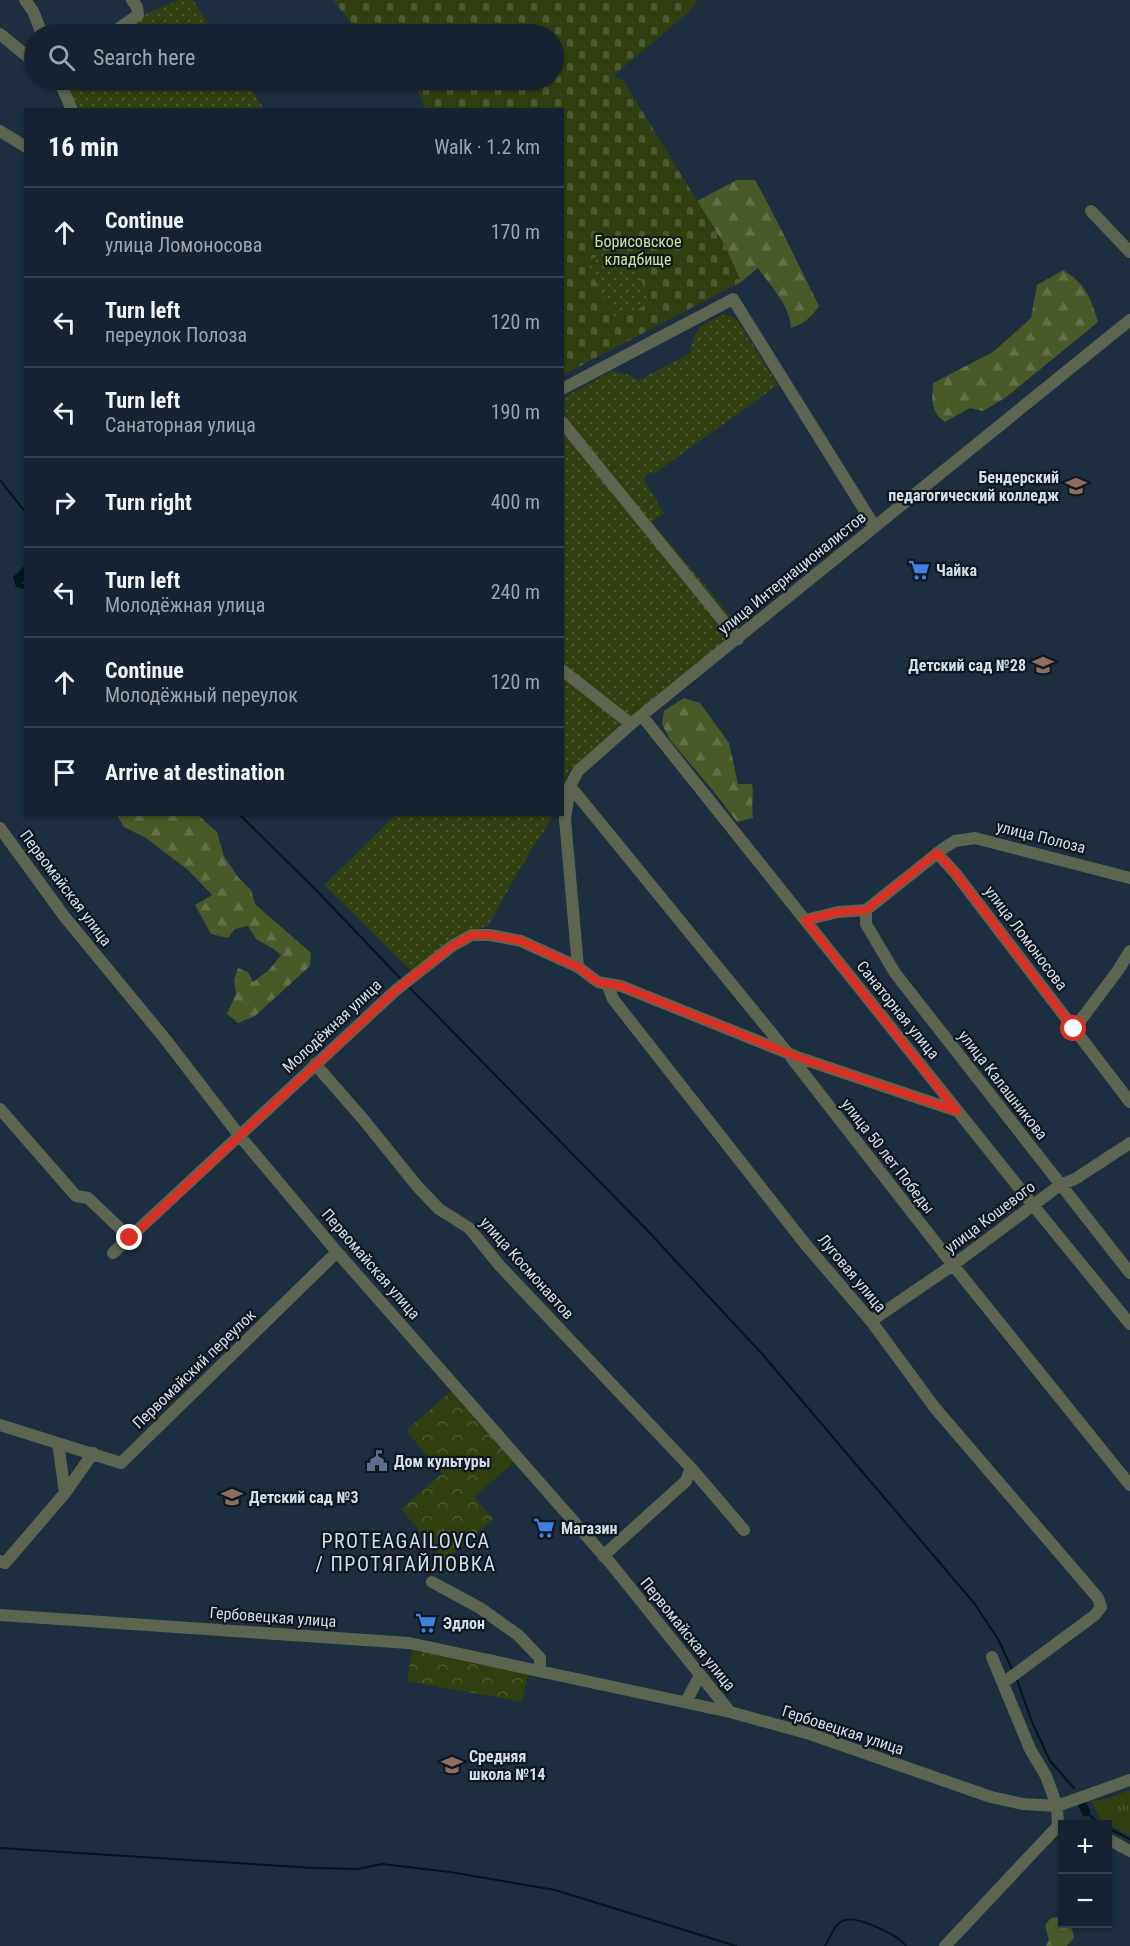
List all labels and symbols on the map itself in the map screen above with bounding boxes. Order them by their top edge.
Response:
park label: Борисовское кладбище [595,232,681,269]
place label: Бендерский педагогический колледж [888,468,1059,505]
school or university icon: Бендерский педагогический колледж [1064,474,1088,498]
street label: улица Интернационалистов [714,508,870,638]
supermarket icon: Чайка [907,558,931,582]
place label: Чайка [936,561,977,580]
school or university icon: Детский сад №28 [1031,653,1055,677]
place label: Детский сад №28 [908,656,1026,675]
street label: улица Полоза [994,817,1088,857]
street label: Первомайская улица [16,826,116,950]
street label: улица Ломоносова [981,882,1071,994]
street label: Санаторная улица [853,957,943,1063]
street label: Молодёжная улица [279,975,385,1077]
route start [1060,1015,1086,1041]
street label: улица Калашникова [954,1026,1052,1144]
street label: улица 50 лет Победы [837,1095,939,1217]
street label: улица Кошевого [941,1177,1039,1257]
street label: Первомайская улица [318,1205,424,1323]
street label: улица Космонавтов [476,1213,578,1323]
route end [116,1224,142,1250]
street label: Луговая улица [814,1230,890,1316]
street label: Первомайский переулок [128,1305,260,1433]
public building icon: Дом культуры [365,1449,389,1473]
place label: Дом культуры [394,1452,490,1471]
school or university icon: Детский сад №3 [220,1485,244,1509]
place label: Детский сад №3 [249,1488,359,1507]
supermarket icon: Магазин [532,1516,556,1540]
place label: Магазин [561,1519,617,1538]
district label: PROTEAGAILOVCA / ПРОТЯГАЙЛОВКА [315,1529,497,1576]
street label: Первомайская улица [636,1573,740,1695]
street label: Гербовецкая улица [209,1603,337,1631]
supermarket icon: Эдлон [414,1611,438,1635]
place label: Эдлон [443,1614,485,1633]
street label: Гербовецкая улица [780,1701,906,1759]
place label: Средняя школа №14 [469,1747,545,1784]
school or university icon: Средняя школа №14 [440,1753,464,1777]

